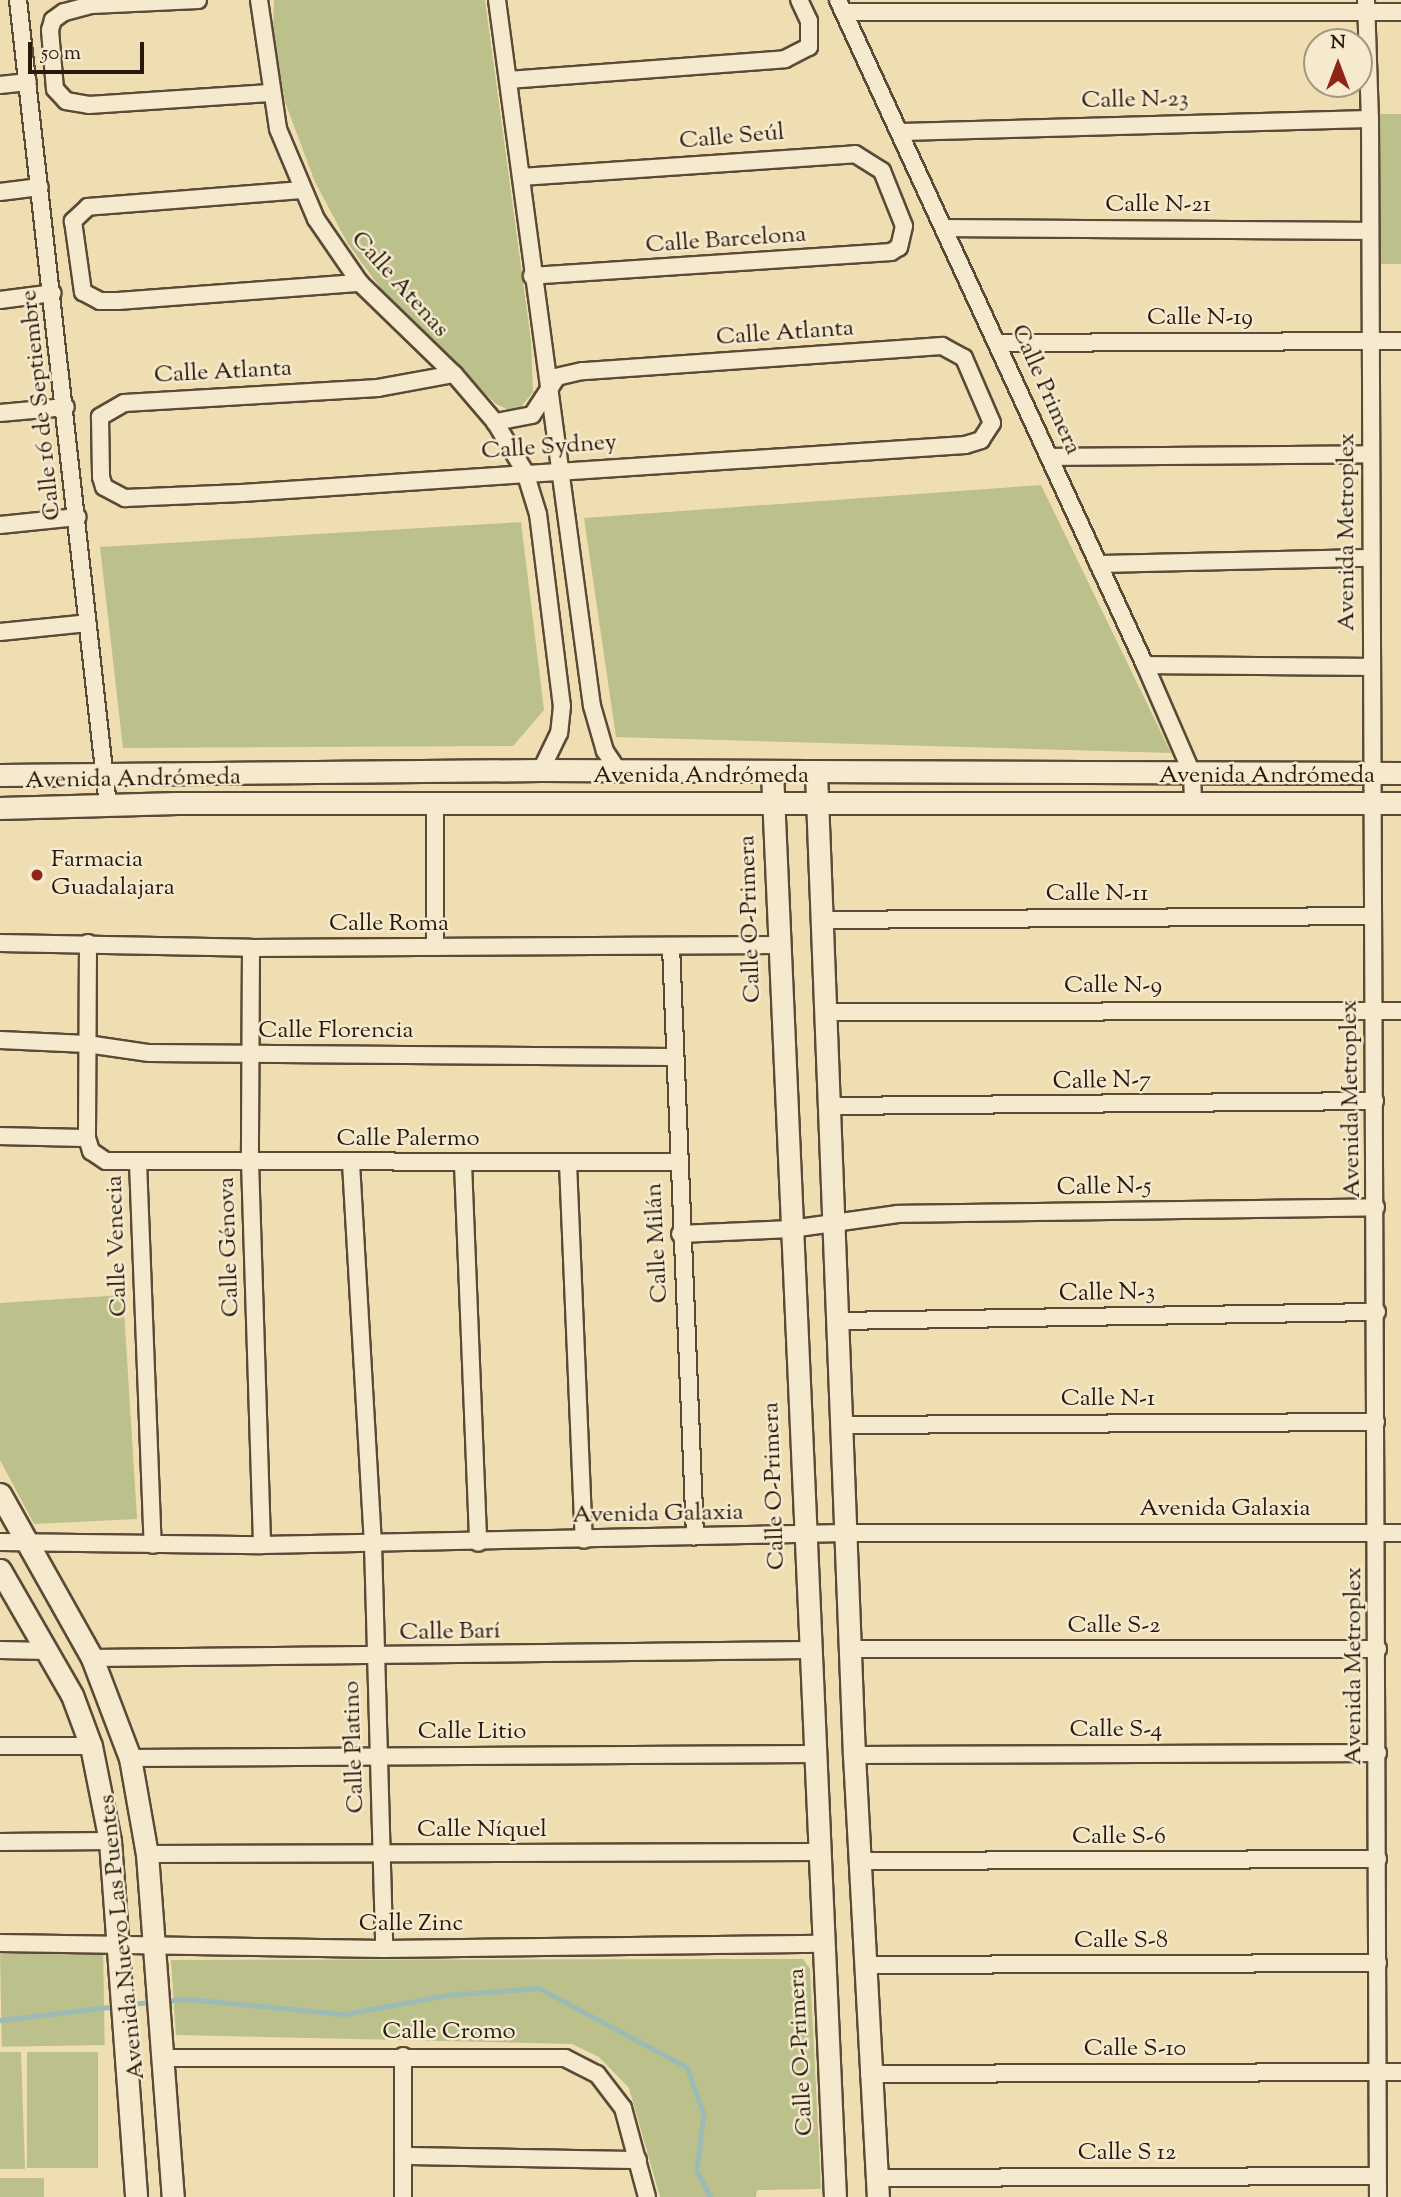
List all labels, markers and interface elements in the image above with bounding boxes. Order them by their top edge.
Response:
scale bar [32,28,147,72]
north arrow [1303,28,1373,98]
text: N [1330,30,1346,57]
text: 50 m [41,39,81,69]
street label: Calle N-23 [1081,86,1189,116]
street label: Calle Seúl [678,119,786,157]
street label: Calle N-21 [1105,192,1211,220]
street label: Calle Barcelona [645,221,807,261]
street label: Calle Atenas [344,226,454,344]
street label: Calle 16 de Septiembre [16,288,68,522]
street label: Calle N-19 [1147,305,1253,333]
street label: Calle Atlanta [715,315,855,353]
street label: Calle Primera [1003,320,1087,460]
street label: Calle Atlanta [153,355,293,391]
street label: Calle Sydney [480,429,618,467]
street label: Avenida Metroplex [1334,433,1362,631]
street label: Avenida Andrómeda [593,763,809,791]
street label: Avenida Andrómeda [1159,763,1375,791]
street label: Avenida Andrómeda [25,764,241,796]
street label: Calle O-Primera [734,835,768,1003]
place label: Farmacia Guadalajara [51,847,175,903]
marker: Farmacia Guadalajara [29,867,45,883]
street label: Calle N-11 [1046,881,1148,909]
street label: Calle Roma [329,911,449,939]
street label: Calle N-9 [1064,973,1162,1001]
street label: Avenida Metroplex [1336,1000,1368,1198]
street label: Calle Florencia [258,1018,414,1046]
street label: Calle N-7 [1052,1067,1152,1097]
street label: Calle Palermo [336,1126,480,1154]
street label: Calle N-5 [1056,1173,1152,1203]
street label: Calle Venecia [101,1175,135,1317]
street label: Calle Génova [213,1176,247,1318]
street label: Calle Milán [640,1182,676,1304]
street label: Calle N-3 [1059,1279,1155,1309]
street label: Calle N-1 [1061,1386,1155,1414]
street label: Calle O-Primera [758,1402,792,1570]
street label: Avenida Galaxia [1139,1496,1311,1524]
street label: Avenida Galaxia [572,1499,744,1531]
street label: Avenida Metroplex [1341,1567,1369,1765]
street label: Calle S-2 [1068,1613,1160,1641]
street label: Calle Barí [399,1618,501,1648]
street label: Calle Platino [338,1680,372,1814]
street label: Calle S-4 [1070,1717,1162,1745]
street label: Calle Litio [418,1719,526,1747]
street label: Avenida Nuevo Las Puentes [94,1793,152,2081]
street label: Calle Níquel [417,1817,547,1845]
street label: Calle S-6 [1072,1824,1166,1852]
street label: Calle Zinc [359,1911,463,1939]
street label: Calle S-8 [1074,1928,1168,1956]
street label: Calle O-Primera [783,1967,821,2137]
street label: Calle Cromo [382,2019,516,2047]
street label: Calle S-10 [1084,2036,1186,2064]
street label: Calle S 12 [1078,2140,1176,2168]

